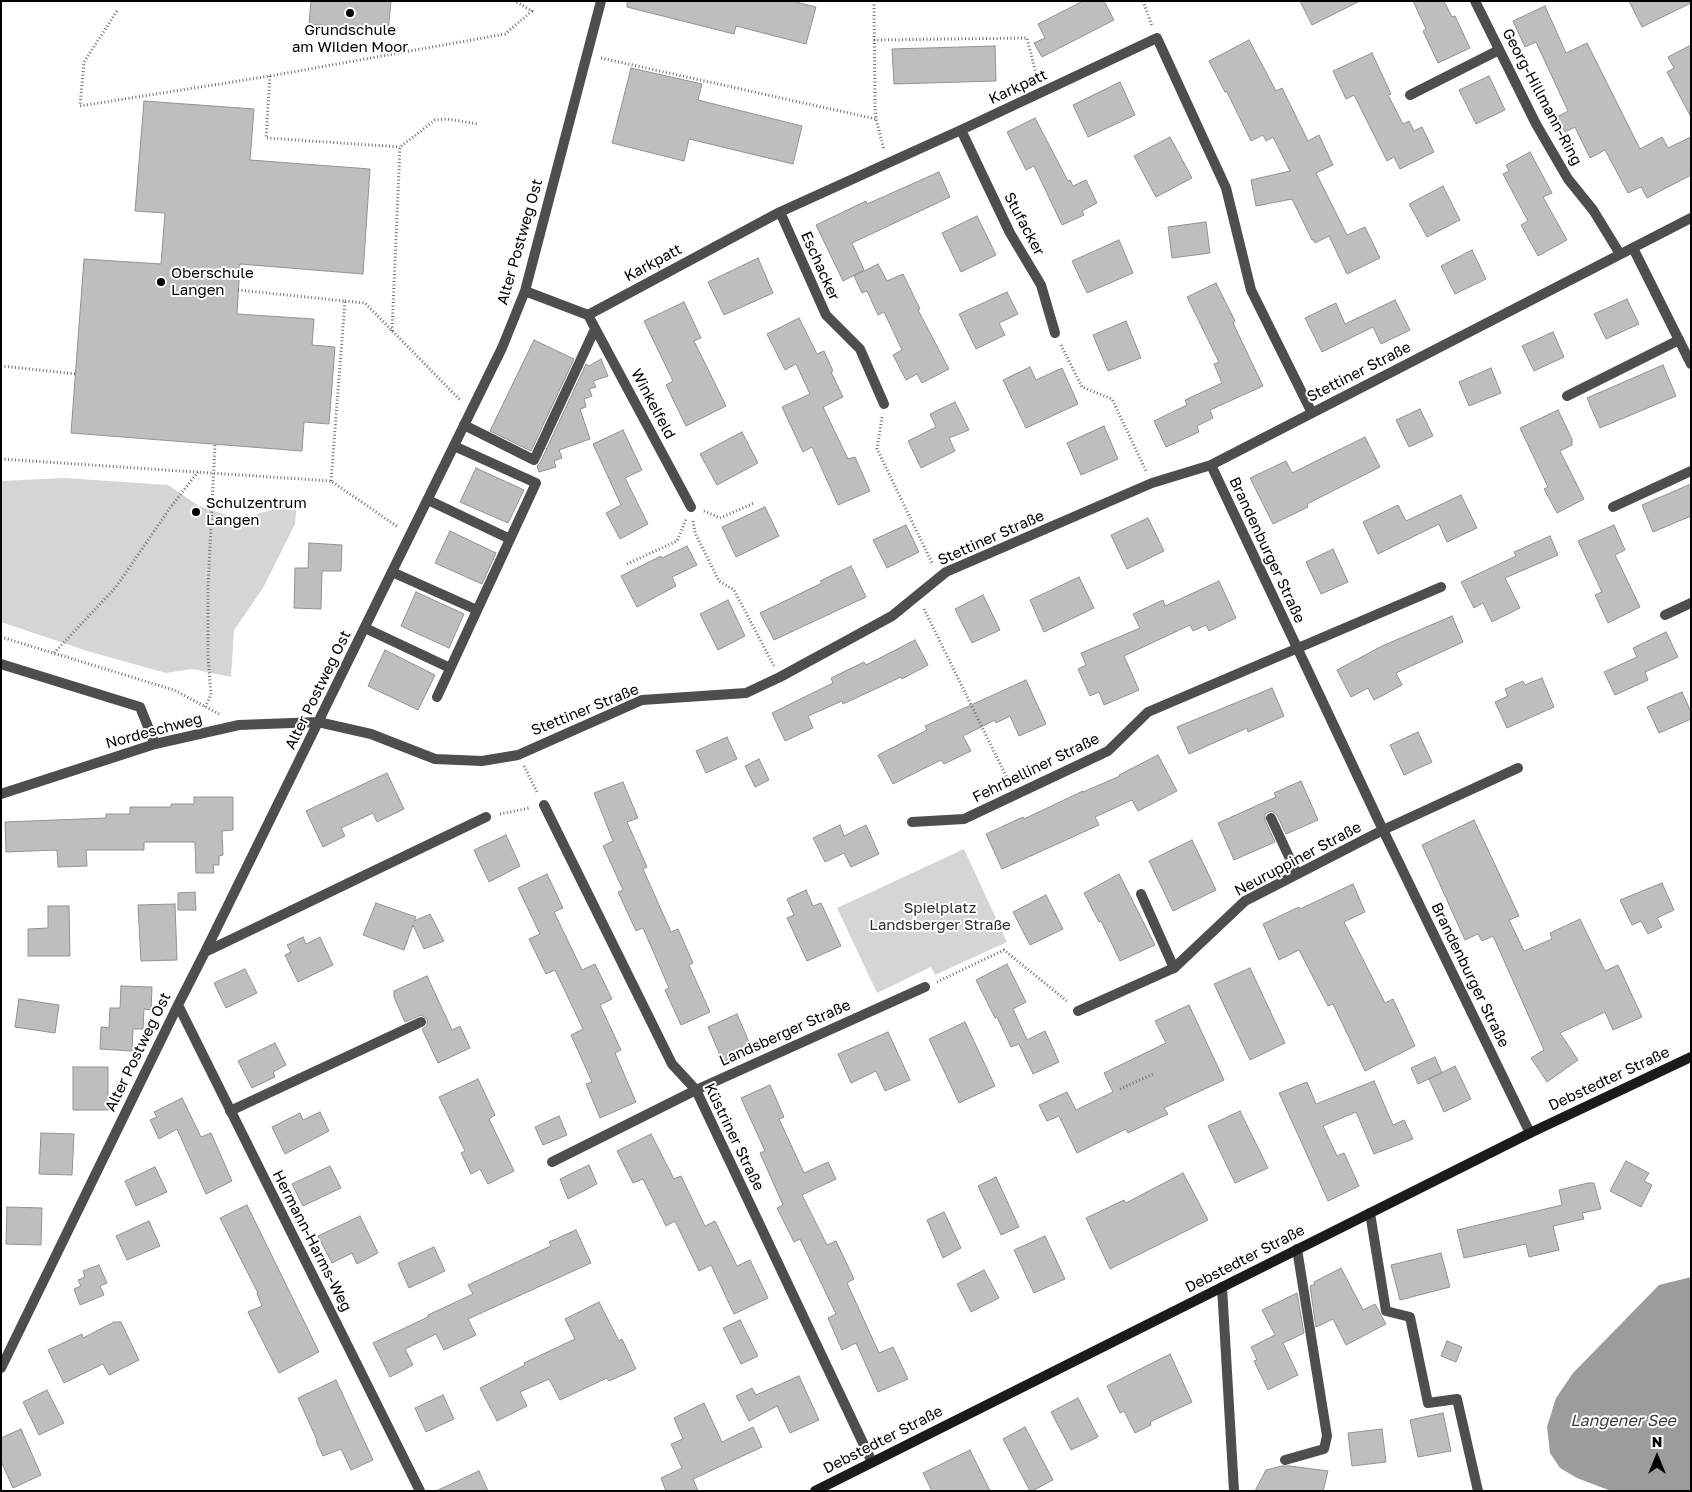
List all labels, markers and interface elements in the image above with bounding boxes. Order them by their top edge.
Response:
marker: Grundschule am Wilden Moor [344,7,356,19]
place label: Grundschule am Wilden Moor [292,21,408,56]
street label: Georg-Hillmann-Ring [1498,25,1586,169]
street label: Karkpatt [986,66,1050,108]
street label: Alter Postweg Ost [493,177,547,307]
street label: Stufacker [1000,189,1048,259]
street label: Eschacker [797,229,843,303]
street label: Karkpatt [621,240,685,286]
place label: Oberschule Langen [171,264,254,299]
marker: Oberschule Langen [155,276,167,288]
street label: Stettiner Straße [1304,338,1414,406]
street label: Winkelfeld [627,366,679,442]
street label: Brandenburger Straße [1225,474,1309,626]
place label: Schulzentrum Langen [206,494,307,529]
marker: Schulzentrum Langen [190,506,202,518]
street label: Stettiner Straße [935,507,1047,569]
street label: Alter Postweg Ost [281,628,355,752]
street label: Stettiner Straße [529,680,641,740]
street label: Nordeschweg [104,709,204,753]
street label: Fehrbelliner Straße [970,730,1102,806]
street label: Neuruppiner Straße [1232,818,1364,900]
park label: Spielplatz Landsberger Straße [869,899,1011,934]
street label: Brandenburger Straße [1427,900,1513,1050]
street label: Alter Postweg Ost [101,990,175,1114]
street label: Landsberger Straße [717,996,853,1070]
street label: Debstedter Straße [1546,1043,1672,1115]
street label: Küstriner Straße [700,1080,768,1194]
street label: Hermann-Harms-Weg [269,1167,355,1315]
street label: Debstedter Straße [1182,1221,1308,1297]
street label: Debstedter Straße [820,1402,946,1478]
water label: Langener See [1570,1411,1676,1431]
north arrow [1632,1432,1682,1482]
text: N [1652,1433,1662,1450]

